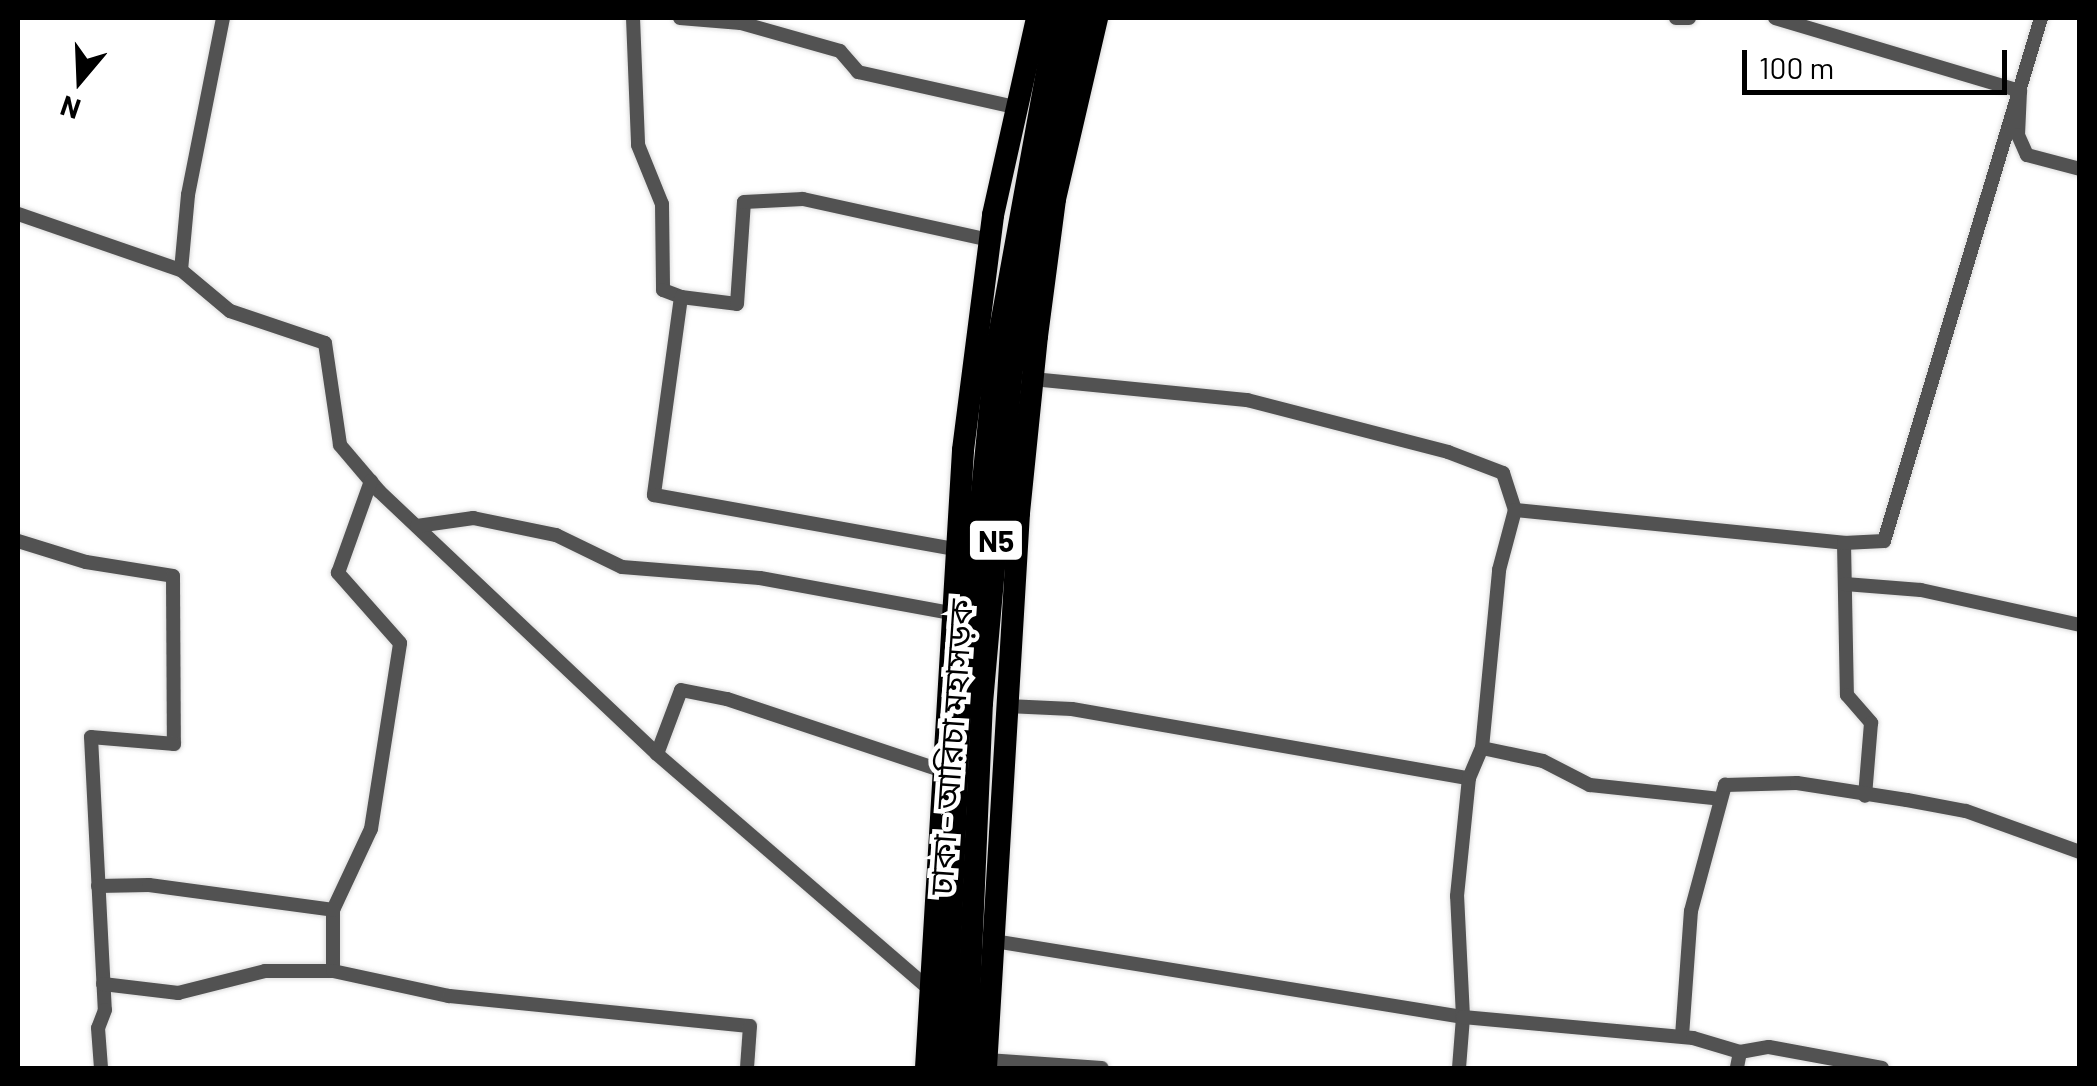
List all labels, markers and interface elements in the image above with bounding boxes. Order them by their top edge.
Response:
north arrow [30,30,130,130]
scale bar [1747,30,2012,92]
text: 100 m [1759,49,1834,85]
text: N [56,89,85,127]
road number: N5 [966,515,1026,565]
street label: ঢাকা - আরিচা মহাসড়ক [921,598,979,896]

